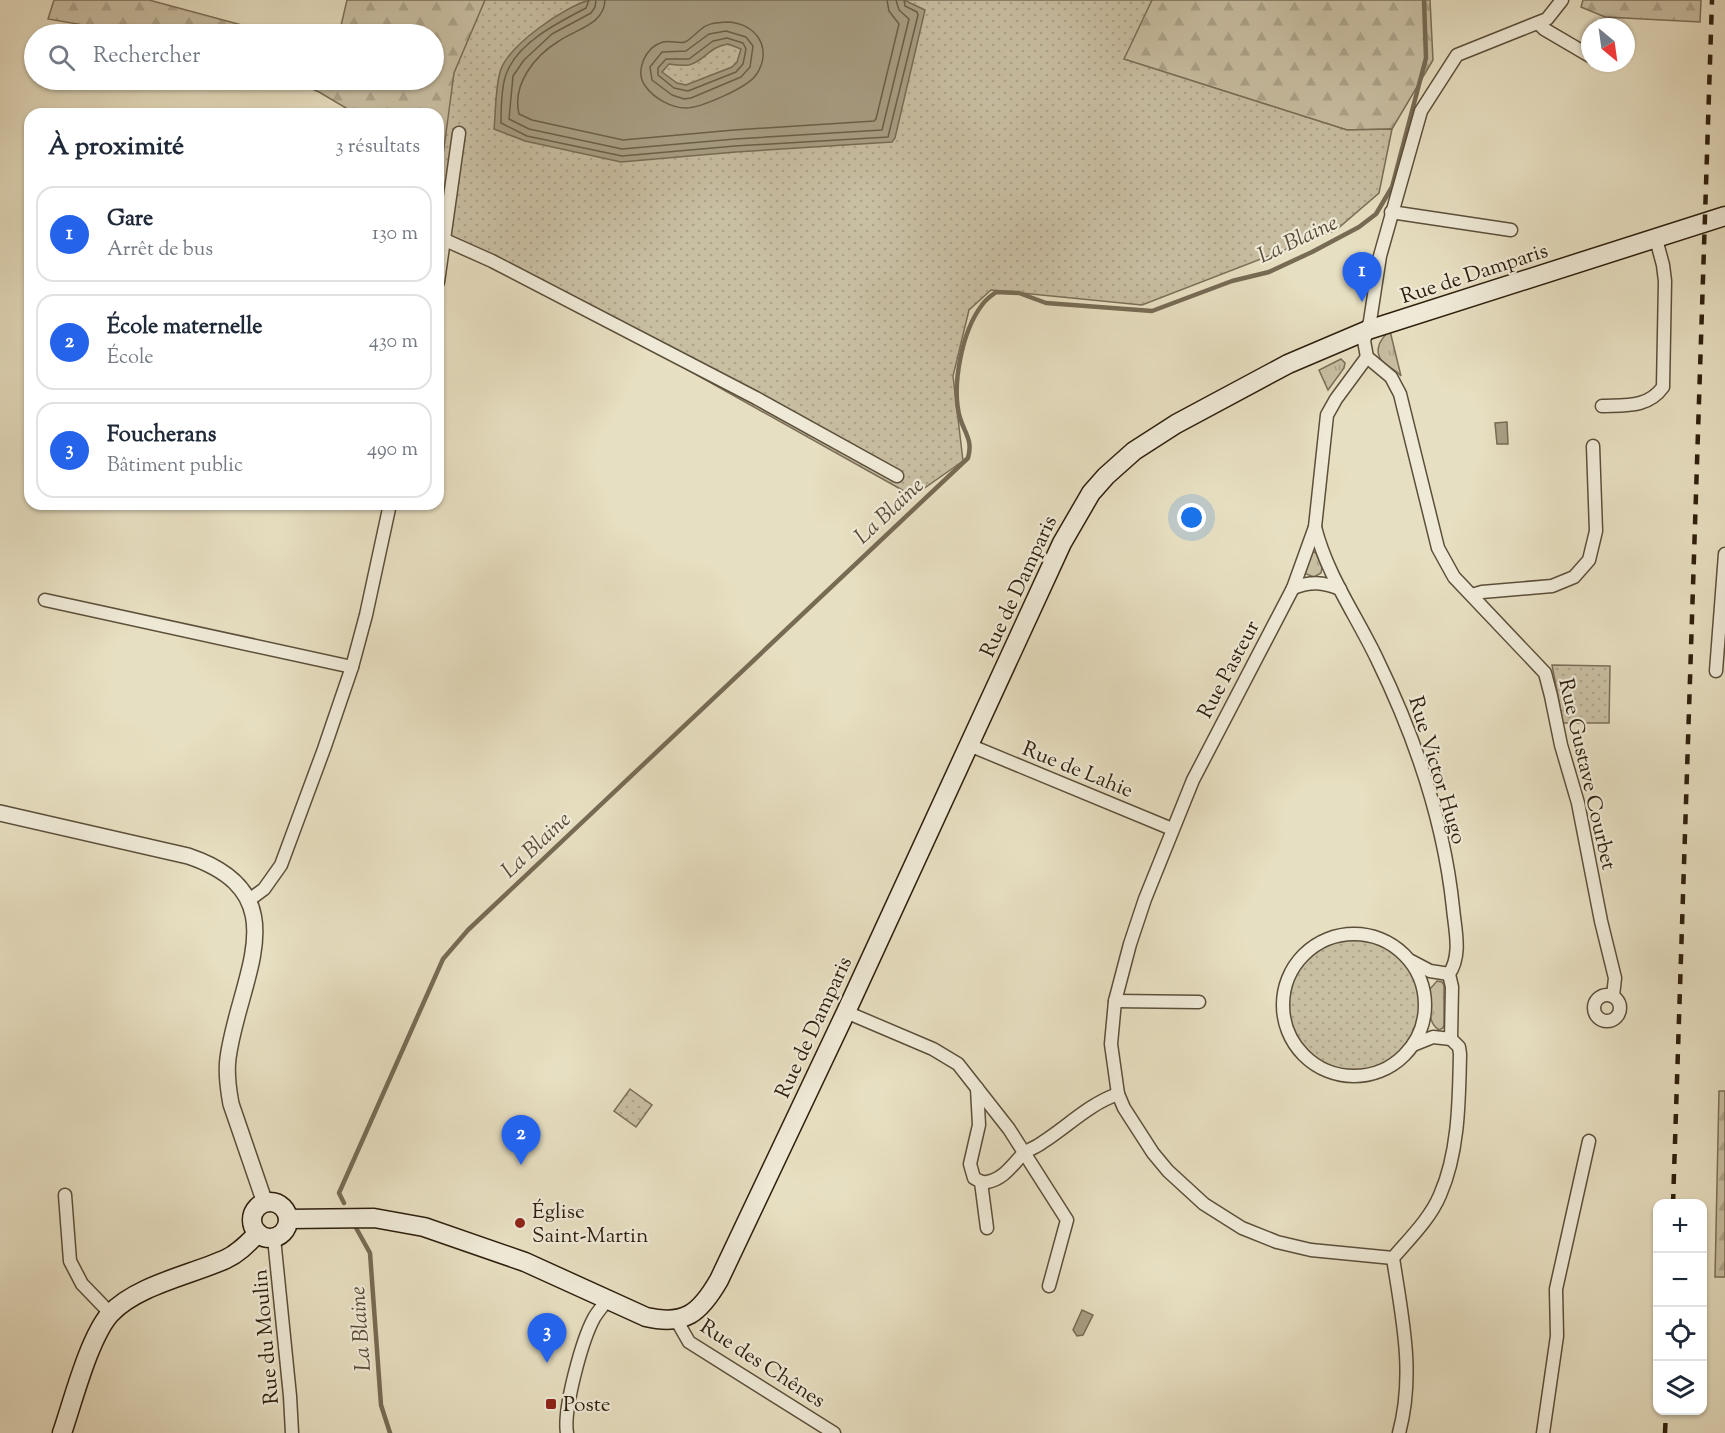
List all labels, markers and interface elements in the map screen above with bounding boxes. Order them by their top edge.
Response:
north arrow [1581,18,1635,72]
search box [24,24,444,90]
icon: search [45,41,78,74]
text: Rechercher [93,41,200,73]
text: À proximité [48,129,184,166]
text: 3 résultats [336,133,420,162]
text: Gare [107,204,153,236]
water label: La Blaine [1253,208,1344,273]
text: 1 [66,220,73,249]
text: 130 m [372,220,418,249]
text: Arrêt de bus [107,236,213,265]
street label: Rue de Damparis [1397,237,1552,313]
pin: 1 [1342,252,1382,302]
text: École maternelle [107,312,262,344]
text: 2 [65,328,74,357]
text: 430 m [369,328,418,357]
text: École [107,344,154,373]
text: Foucherans [107,420,216,452]
text: 3 [65,436,74,465]
text: 490 m [367,436,418,465]
text: Bâtiment public [107,452,243,481]
water label: La Blaine [848,471,932,553]
your location [1177,503,1206,532]
street label: Rue de Damparis [974,511,1066,663]
street label: Rue Pasteur [1191,615,1268,724]
street label: Rue Gustave Courbet [1549,676,1623,873]
street label: Rue Victor Hugo [1399,693,1473,848]
street label: Rue de Lahie [1017,735,1137,807]
water label: La Blaine [495,805,579,887]
street label: Rue de Damparis [769,952,861,1104]
pin: 2 [502,1116,540,1165]
place label: Église Saint-Martin [532,1198,649,1252]
map controls [1653,1199,1707,1415]
button: + [1653,1199,1707,1253]
marker: Église Saint-Martin [513,1216,527,1230]
button: − [1653,1253,1707,1307]
street label: Rue du Moulin [246,1268,288,1406]
water label: La Blaine [343,1285,381,1372]
button: locate [1653,1307,1707,1361]
street label: Rue des Chênes [693,1313,831,1416]
pin: 3 [528,1314,566,1363]
button: layers [1653,1361,1707,1415]
place label: Poste [563,1391,611,1421]
marker: Poste [544,1397,558,1411]

